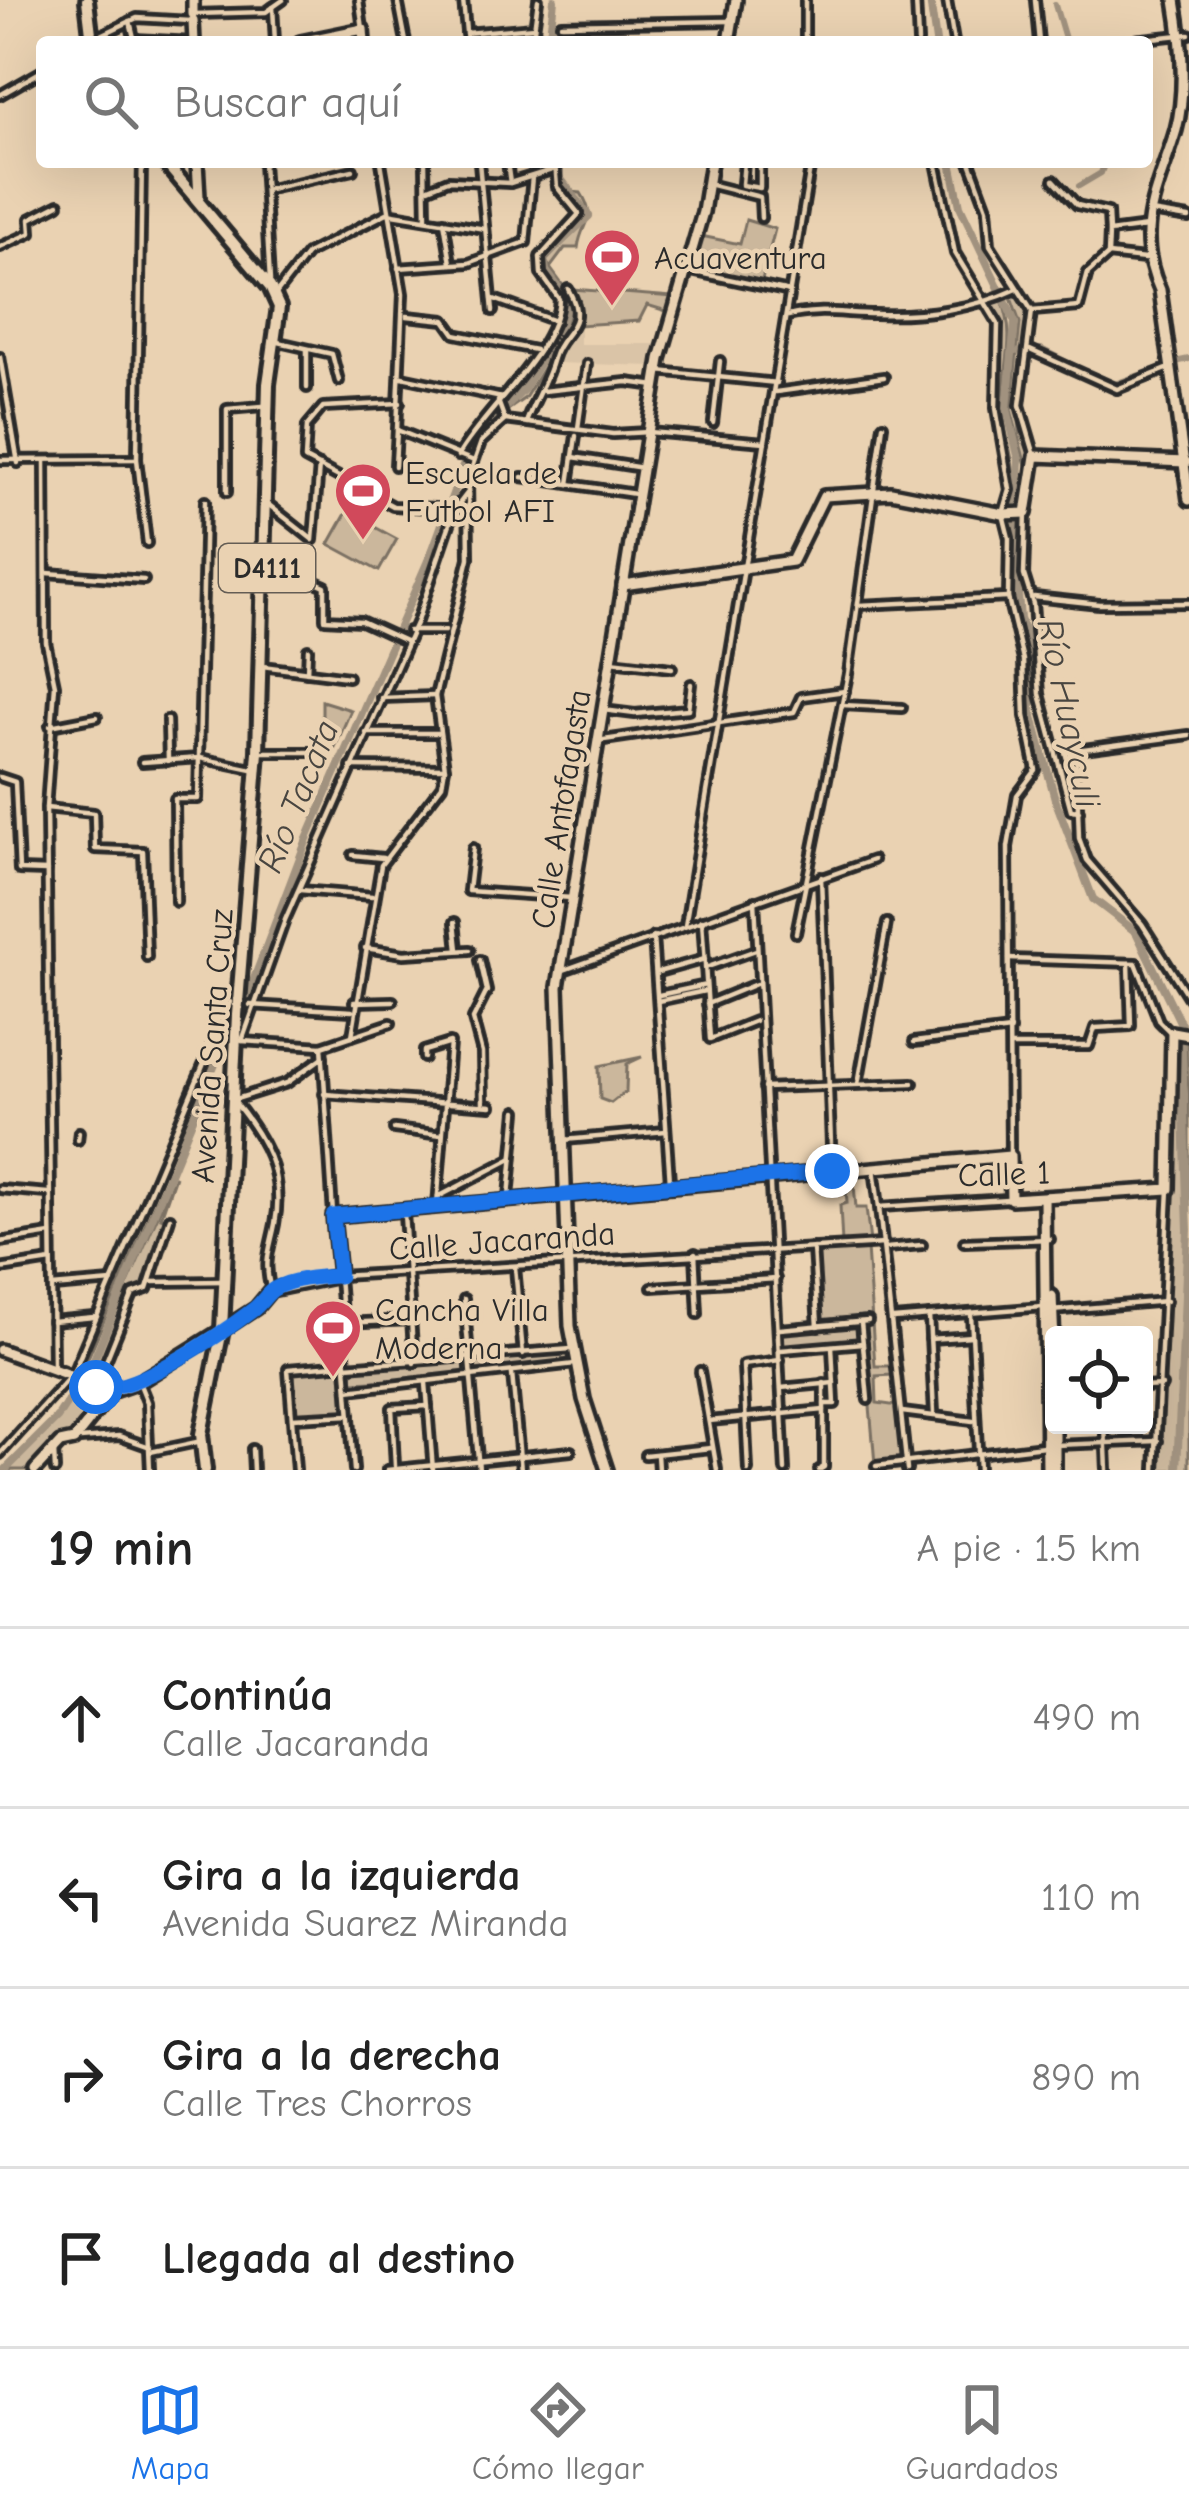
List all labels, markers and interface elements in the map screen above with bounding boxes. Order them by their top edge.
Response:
search box [36,36,1153,168]
icon: search [78,69,144,135]
text: Buscar aquí [174,76,401,128]
sports icon: Acuaventura [581,226,643,308]
place label: Acuaventura [654,239,827,277]
place label: Escuela de Futbol AFI [405,454,557,530]
sports icon: Escuela de Futbol AFI [332,460,394,542]
road number: D4111 [219,544,315,592]
water label: Río Huayculi [1028,615,1109,813]
street label: Calle Antofagasta [523,687,599,932]
water label: Río Tacata [249,715,347,878]
street label: Avenida Santa Cruz [183,908,241,1184]
route end [805,1144,859,1198]
street label: Calle 1 [957,1153,1051,1195]
street label: Calle Jacaranda [388,1214,616,1268]
place label: Cancha Villa Moderna [375,1291,549,1367]
sports icon: Cancha Villa Moderna [302,1297,364,1379]
map controls [1045,1326,1153,1434]
button: locate [1045,1326,1153,1434]
route start [69,1360,123,1414]
text: 19 min [48,1519,194,1578]
text: A pie · 1.5 km [917,1526,1141,1571]
text: Continúa [162,1669,333,1721]
icon: ahead [48,1685,114,1751]
text: 490 m [1032,1695,1141,1740]
text: Calle Jacaranda [162,1721,430,1766]
text: Gira a la izquierda [162,1849,521,1901]
icon: left [48,1865,114,1931]
text: 110 m [1041,1875,1141,1920]
text: Avenida Suarez Miranda [162,1901,569,1946]
text: Gira a la derecha [162,2029,501,2081]
icon: right [48,2045,114,2111]
text: 890 m [1031,2055,1141,2100]
text: Calle Tres Chorros [162,2081,472,2126]
icon: arrive [48,2225,114,2291]
text: Llegada al destino [162,2232,515,2284]
tab: Mapa [131,2377,210,2487]
tab: Cómo llegar [472,2377,644,2487]
tab: Guardados [906,2377,1058,2487]

